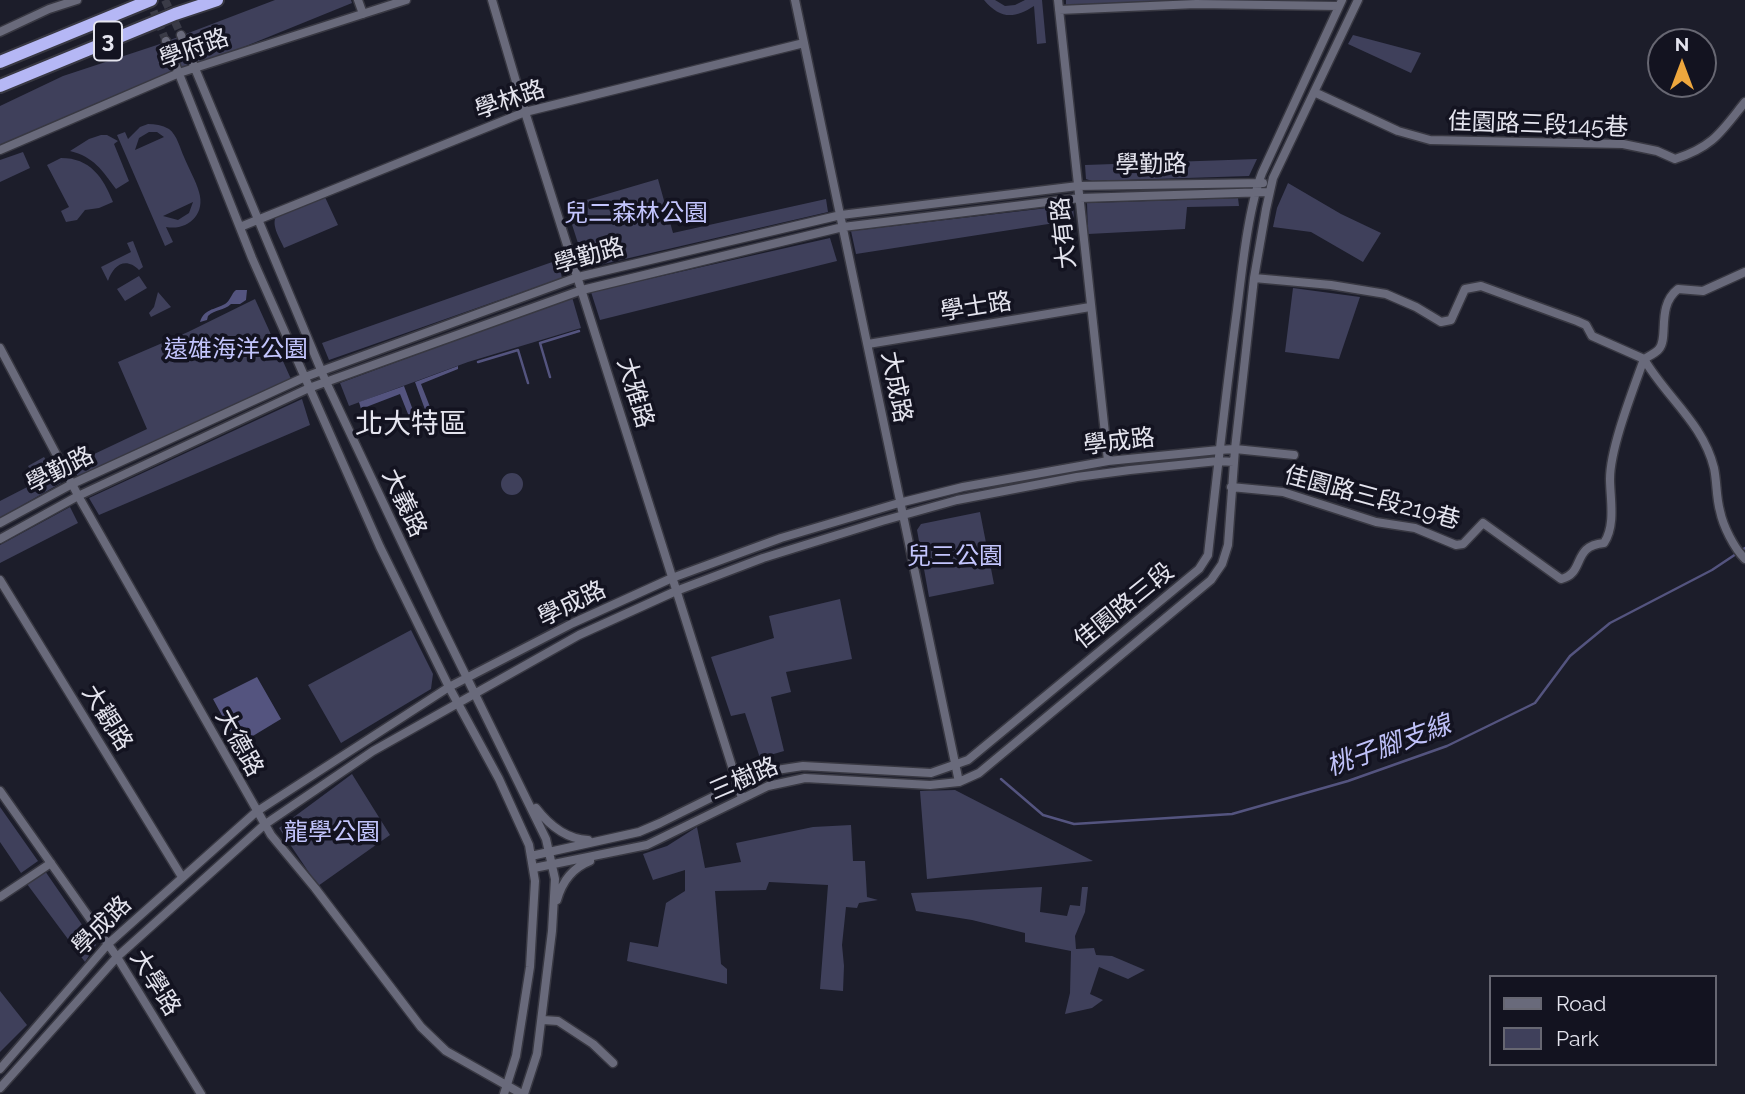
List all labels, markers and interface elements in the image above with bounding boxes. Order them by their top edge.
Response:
road number: 3 [94,22,122,60]
street label: 學府路 [155,23,233,75]
north arrow [1647,28,1717,98]
text: N [1675,33,1689,55]
street label: 學林路 [471,75,549,125]
street label: 佳園路三段145巷 [1447,107,1629,143]
street label: 學勤路 [1115,150,1187,180]
street label: 大有路 [1046,196,1082,270]
park label: 兒二森林公園 [564,200,708,228]
street label: 學勤路 [550,232,628,280]
street label: 學士路 [938,287,1014,327]
park label: 遠雄海洋公園 [164,336,308,364]
street label: 大成路 [875,349,917,425]
street label: 大雅路 [611,354,659,432]
district label: 北大特區 [355,408,467,442]
street label: 學成路 [1082,423,1156,461]
street label: 學勤路 [21,441,99,499]
street label: 佳園路三段219巷 [1281,461,1463,535]
street label: 大義路 [376,464,432,542]
park label: 兒三公園 [907,543,1003,571]
street label: 佳園路三段 [1068,557,1180,655]
street label: 學成路 [533,575,611,633]
street label: 大觀路 [76,680,138,756]
street label: 大德路 [209,705,269,781]
water label: 桃子腳支線 [1323,709,1455,783]
street label: 三樹路 [705,752,783,806]
park label: 龍學公園 [284,819,380,847]
street label: 學成路 [66,890,138,962]
street label: 大學路 [124,945,186,1021]
legend [1490,975,1717,1066]
text: Road [1556,991,1606,1016]
text: Park [1556,1026,1599,1051]

